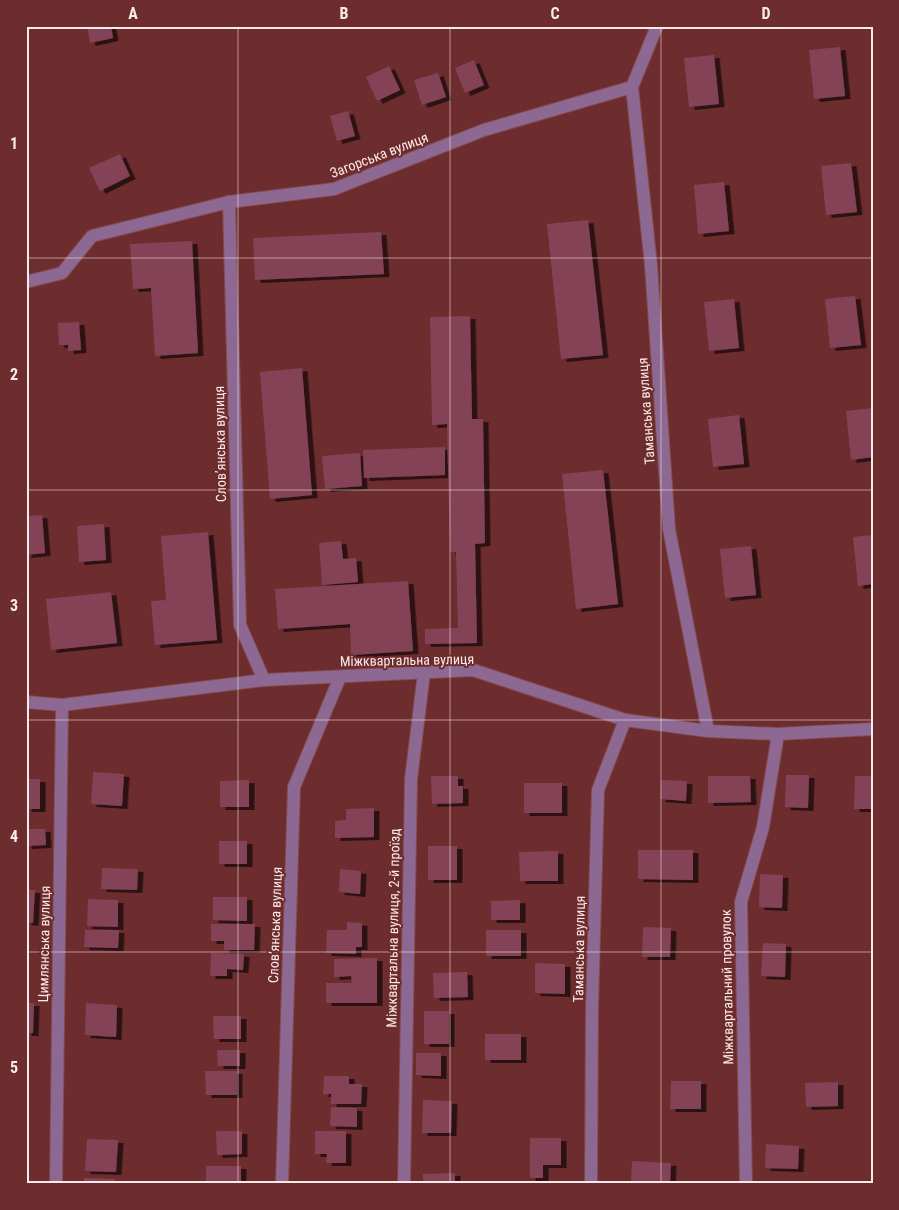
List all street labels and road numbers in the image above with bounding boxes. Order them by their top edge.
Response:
street label: Загорська вулиця [328,129,430,181]
street label: Таманська вулиця [634,357,658,465]
street label: Слов’янська вулиця [211,386,229,502]
street label: Міжквартальна вулиця [340,651,474,669]
street label: Міжквартальна вулиця, 2-й проїзд [383,828,403,1028]
street label: Слов’янська вулиця [265,867,285,983]
street label: Цимлянська вулиця [35,885,53,1003]
street label: Таманська вулиця [570,895,588,1003]
street label: Міжквартальний провулок [718,909,736,1065]

